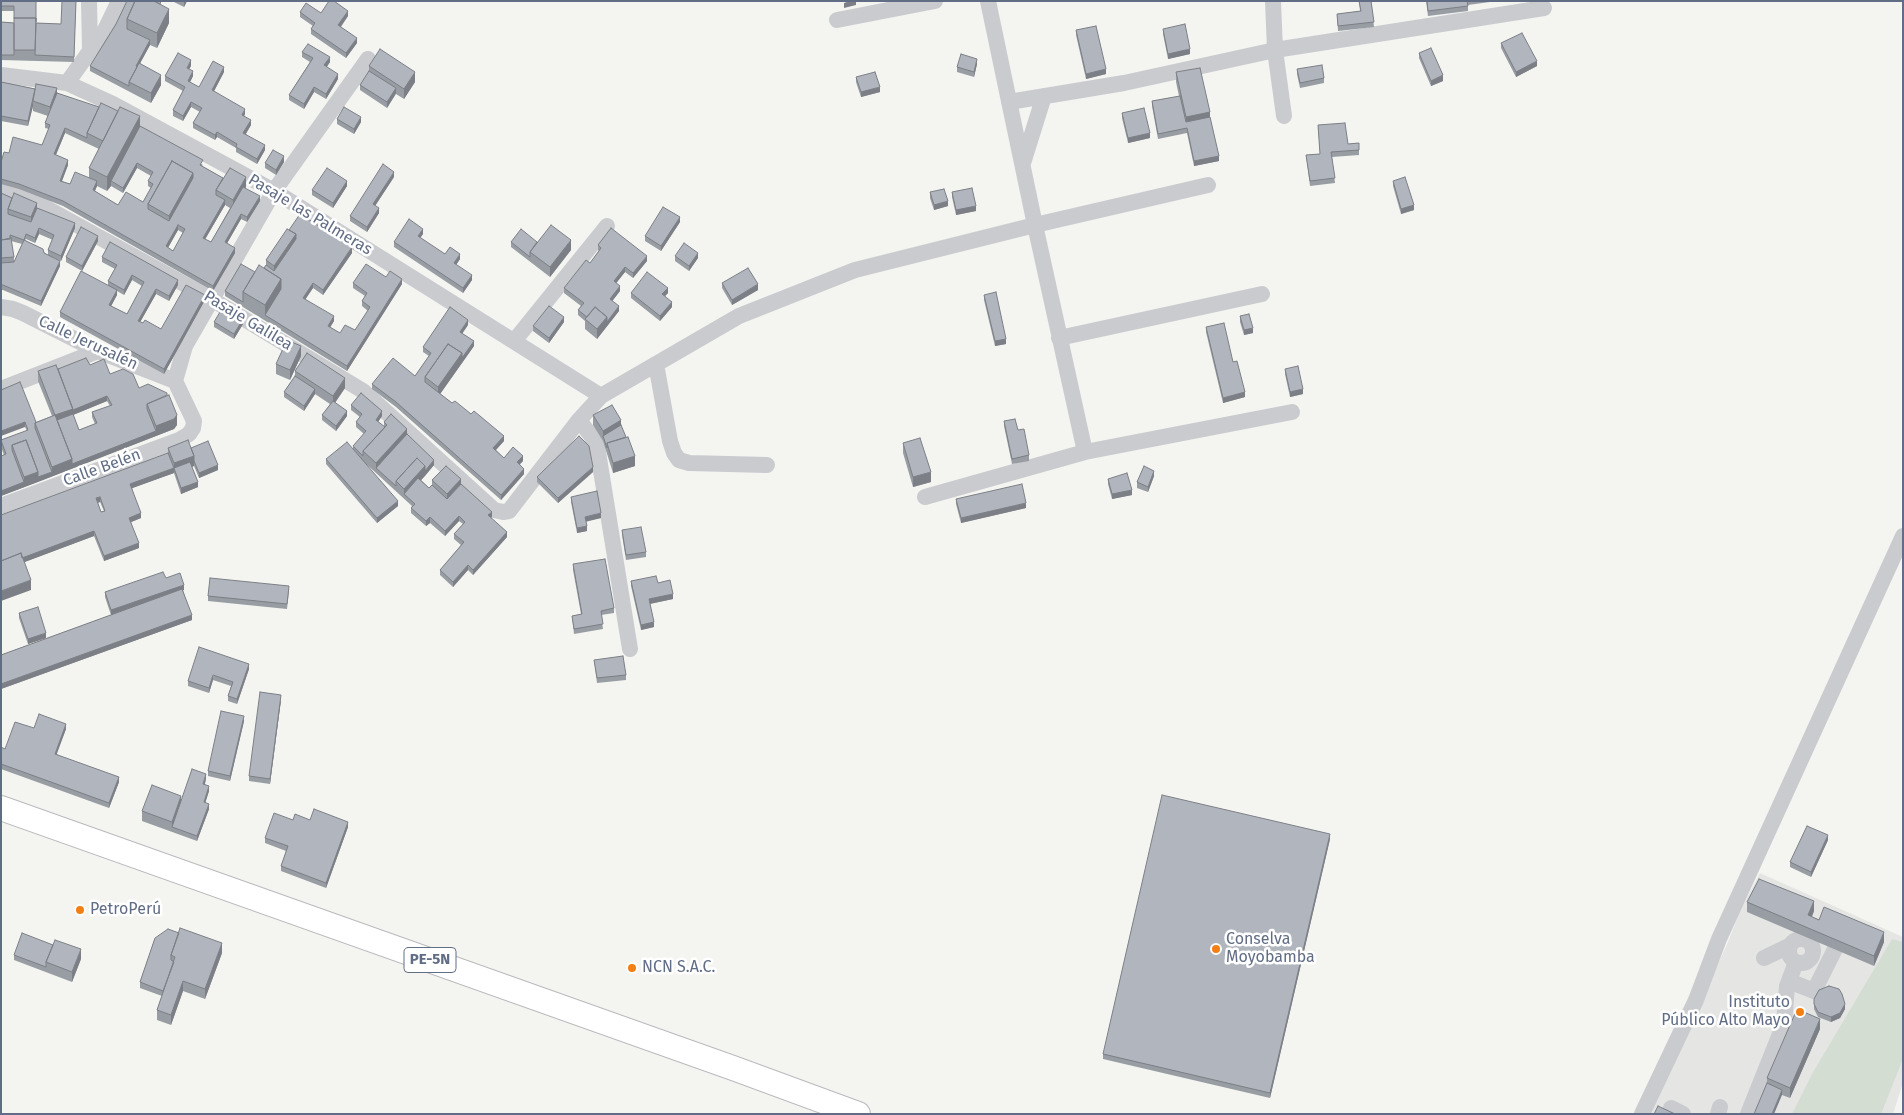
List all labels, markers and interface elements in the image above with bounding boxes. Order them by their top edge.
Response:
street label: Pasaje las Palmeras [245,171,375,259]
street label: Pasaje Galilea [200,287,296,355]
street label: Calle Jerusalén [35,312,141,374]
street label: Calle Belén [61,445,143,491]
place label: PetroPerú [90,900,161,920]
marker: PetroPerú [74,904,86,916]
place label: Conselva Moyobamba [1226,930,1315,968]
marker: Conselva Moyobamba [1210,943,1222,955]
road number: PE-5N [404,948,456,972]
place label: NCN S.A.C. [642,958,715,978]
marker: NCN S.A.C. [626,962,638,974]
place label: Instituto Público Alto Mayo [1661,993,1790,1031]
marker: Instituto Público Alto Mayo [1794,1006,1806,1018]

